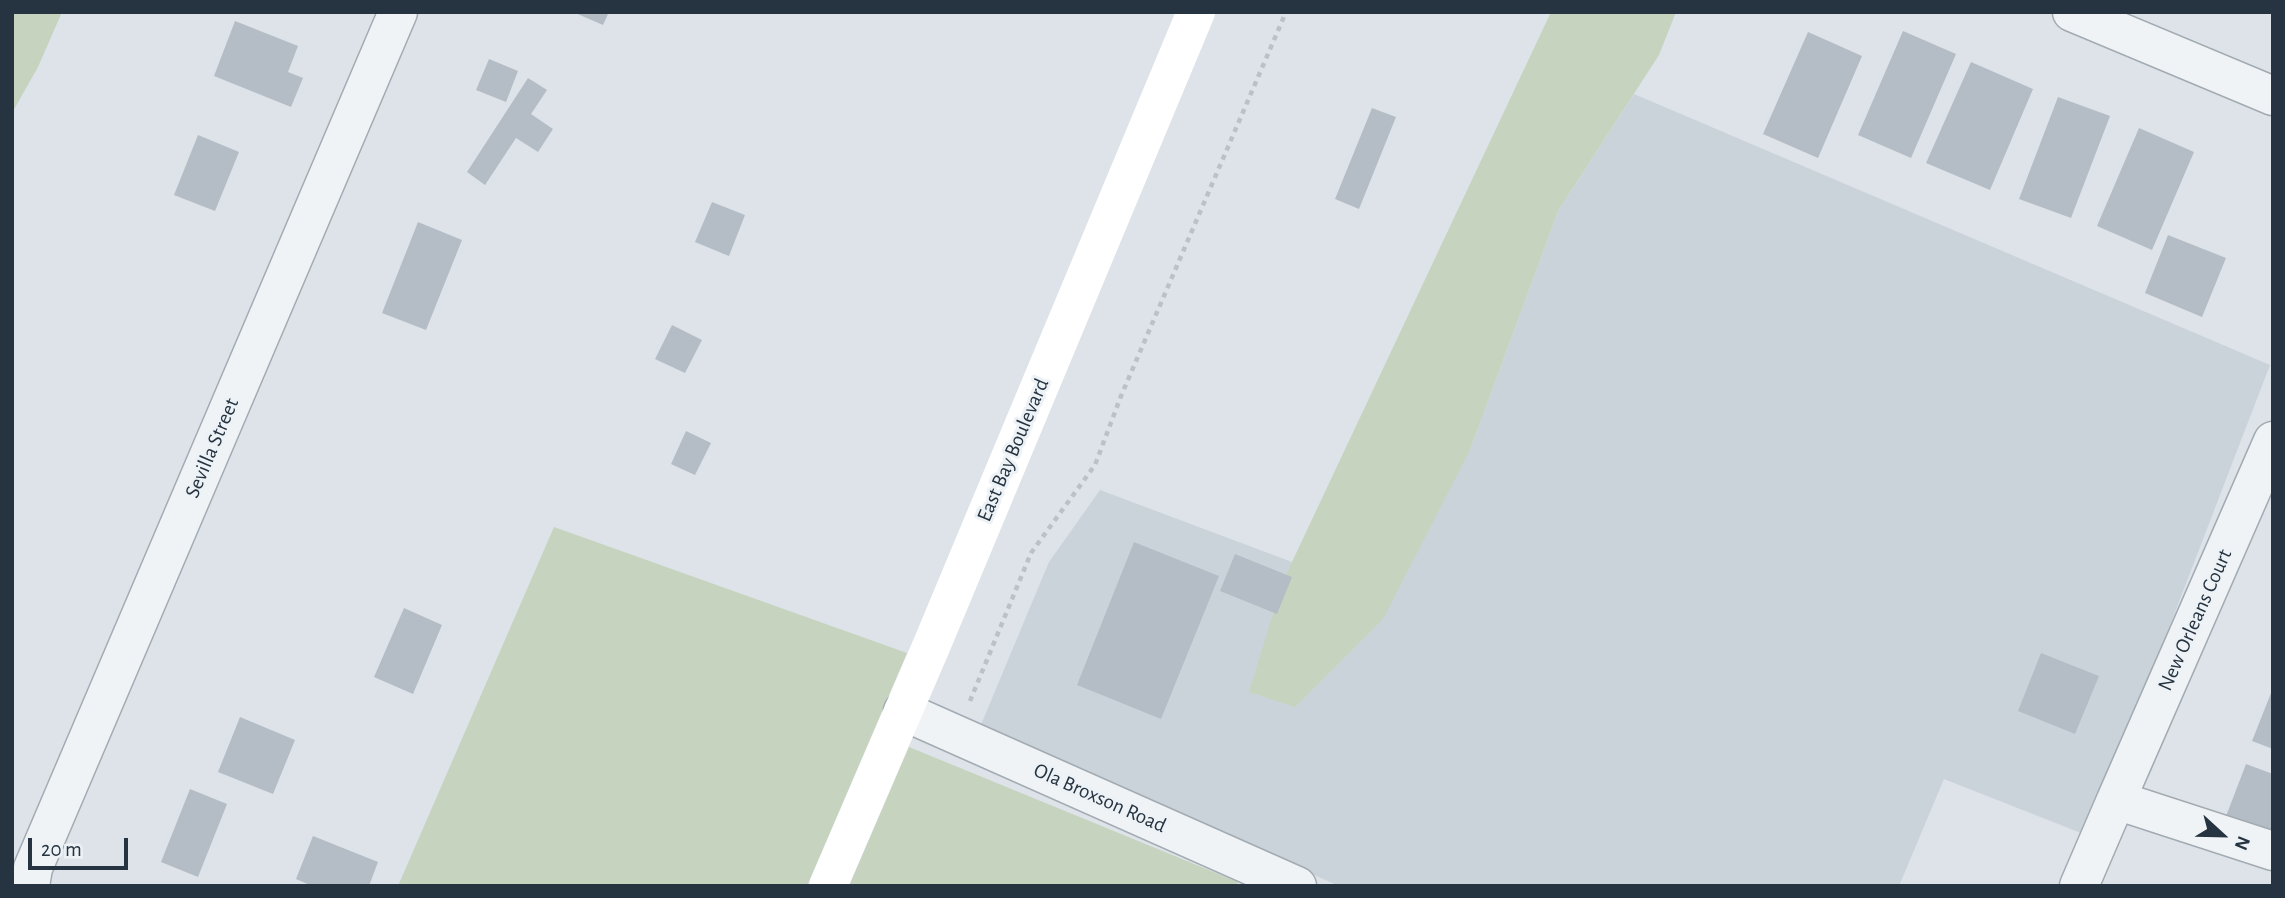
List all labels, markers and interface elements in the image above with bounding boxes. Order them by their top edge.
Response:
street label: East Bay Boulevard [971,375,1055,525]
street label: Sevilla Street [180,394,244,502]
street label: New Orleans Court [2152,545,2238,695]
street label: Ola Broxson Road [1030,757,1170,839]
north arrow [2187,800,2257,870]
scale bar [32,824,131,868]
text: N [2231,833,2253,853]
text: 20 m [41,839,82,860]

